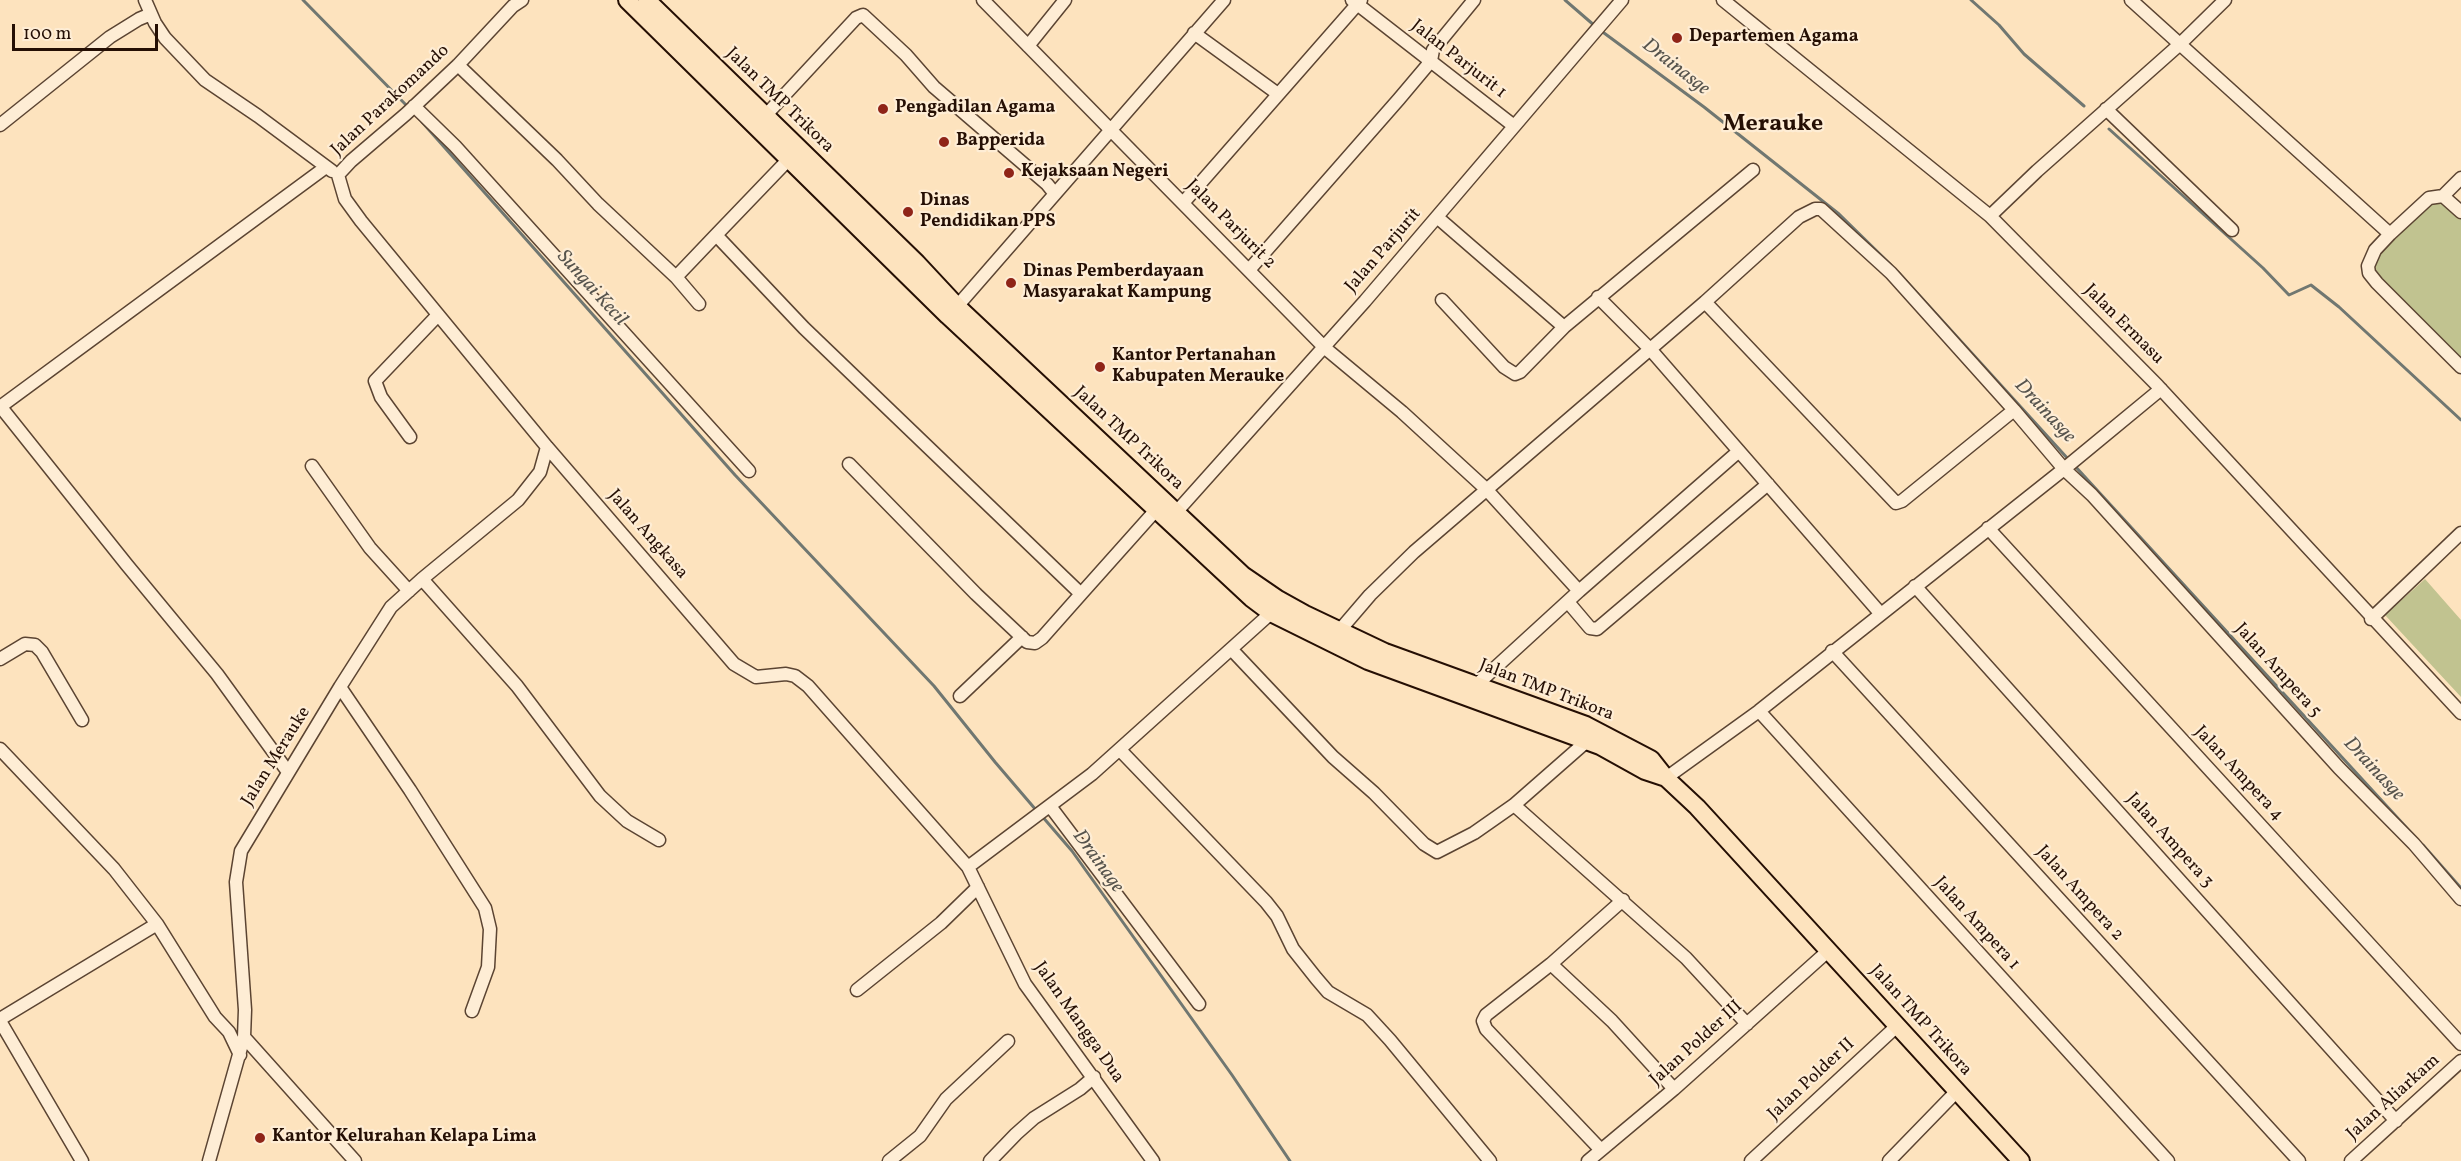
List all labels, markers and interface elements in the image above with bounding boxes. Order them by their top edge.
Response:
scale bar [15,12,160,50]
street label: Jalan Parjurit 1 [1406,16,1510,104]
text: 100 m [23,22,72,47]
place label: Departemen Agama [1689,27,1859,49]
marker: Departemen Agama [1670,31,1684,45]
water label: Drainasge [1636,34,1714,102]
street label: Jalan Parakomando [327,41,455,161]
street label: Jalan TMP Trikora [720,44,838,158]
place label: Pengadilan Agama [895,98,1055,120]
marker: Pengadilan Agama [876,102,890,116]
district label: Merauke [1723,112,1823,140]
place label: Bapperida [956,131,1045,153]
marker: Bapperida [937,135,951,149]
place label: Kejaksaan Negeri [1021,162,1169,184]
marker: Kejaksaan Negeri [1002,166,1016,180]
street label: Jalan Parjurit 2 [1181,176,1279,274]
place label: Dinas Pendidikan PPS [920,191,1056,234]
street label: Jalan Parjurit [1341,204,1427,298]
marker: Dinas Pendidikan PPS [901,205,915,219]
water label: Sungai Kecil [551,246,631,332]
place label: Dinas Pemberdayaan Masyarakat Kampung [1023,262,1211,304]
marker: Dinas Pemberdayaan Masyarakat Kampung [1004,276,1018,290]
street label: Jalan Ermasu [2078,280,2168,370]
place label: Kantor Pertanahan Kabupaten Merauke [1112,346,1284,388]
marker: Kantor Pertanahan Kabupaten Merauke [1093,360,1107,374]
water label: Drainasge [2008,375,2080,449]
street label: Jalan TMP Trikora [1068,382,1188,496]
street label: Jalan Angkasa [602,486,692,584]
street label: Jalan Ampera 5 [2229,619,2325,723]
street label: Jalan TMP Trikora [1476,655,1616,727]
street label: Jalan Merauke [238,703,316,811]
street label: Jalan Ampera 4 [2189,722,2287,826]
water label: Drainasge [2337,733,2409,807]
street label: Jalan Ampera 3 [2121,789,2217,893]
water label: Drainage [1066,826,1128,898]
street label: Jalan Ampera 2 [2031,842,2127,946]
street label: Jalan Ampera 1 [1928,873,2024,975]
street label: Jalan Mangga Dua [1028,958,1128,1088]
street label: Jalan TMP Trikora [1864,961,1976,1081]
street label: Jalan Polder III [1646,997,1748,1091]
street label: Jalan Polder II [1764,1034,1860,1126]
street label: Jalan Aliarkam [2343,1050,2445,1146]
place label: Kantor Kelurahan Kelapa Lima [272,1127,536,1149]
marker: Kantor Kelurahan Kelapa Lima [253,1131,267,1145]

